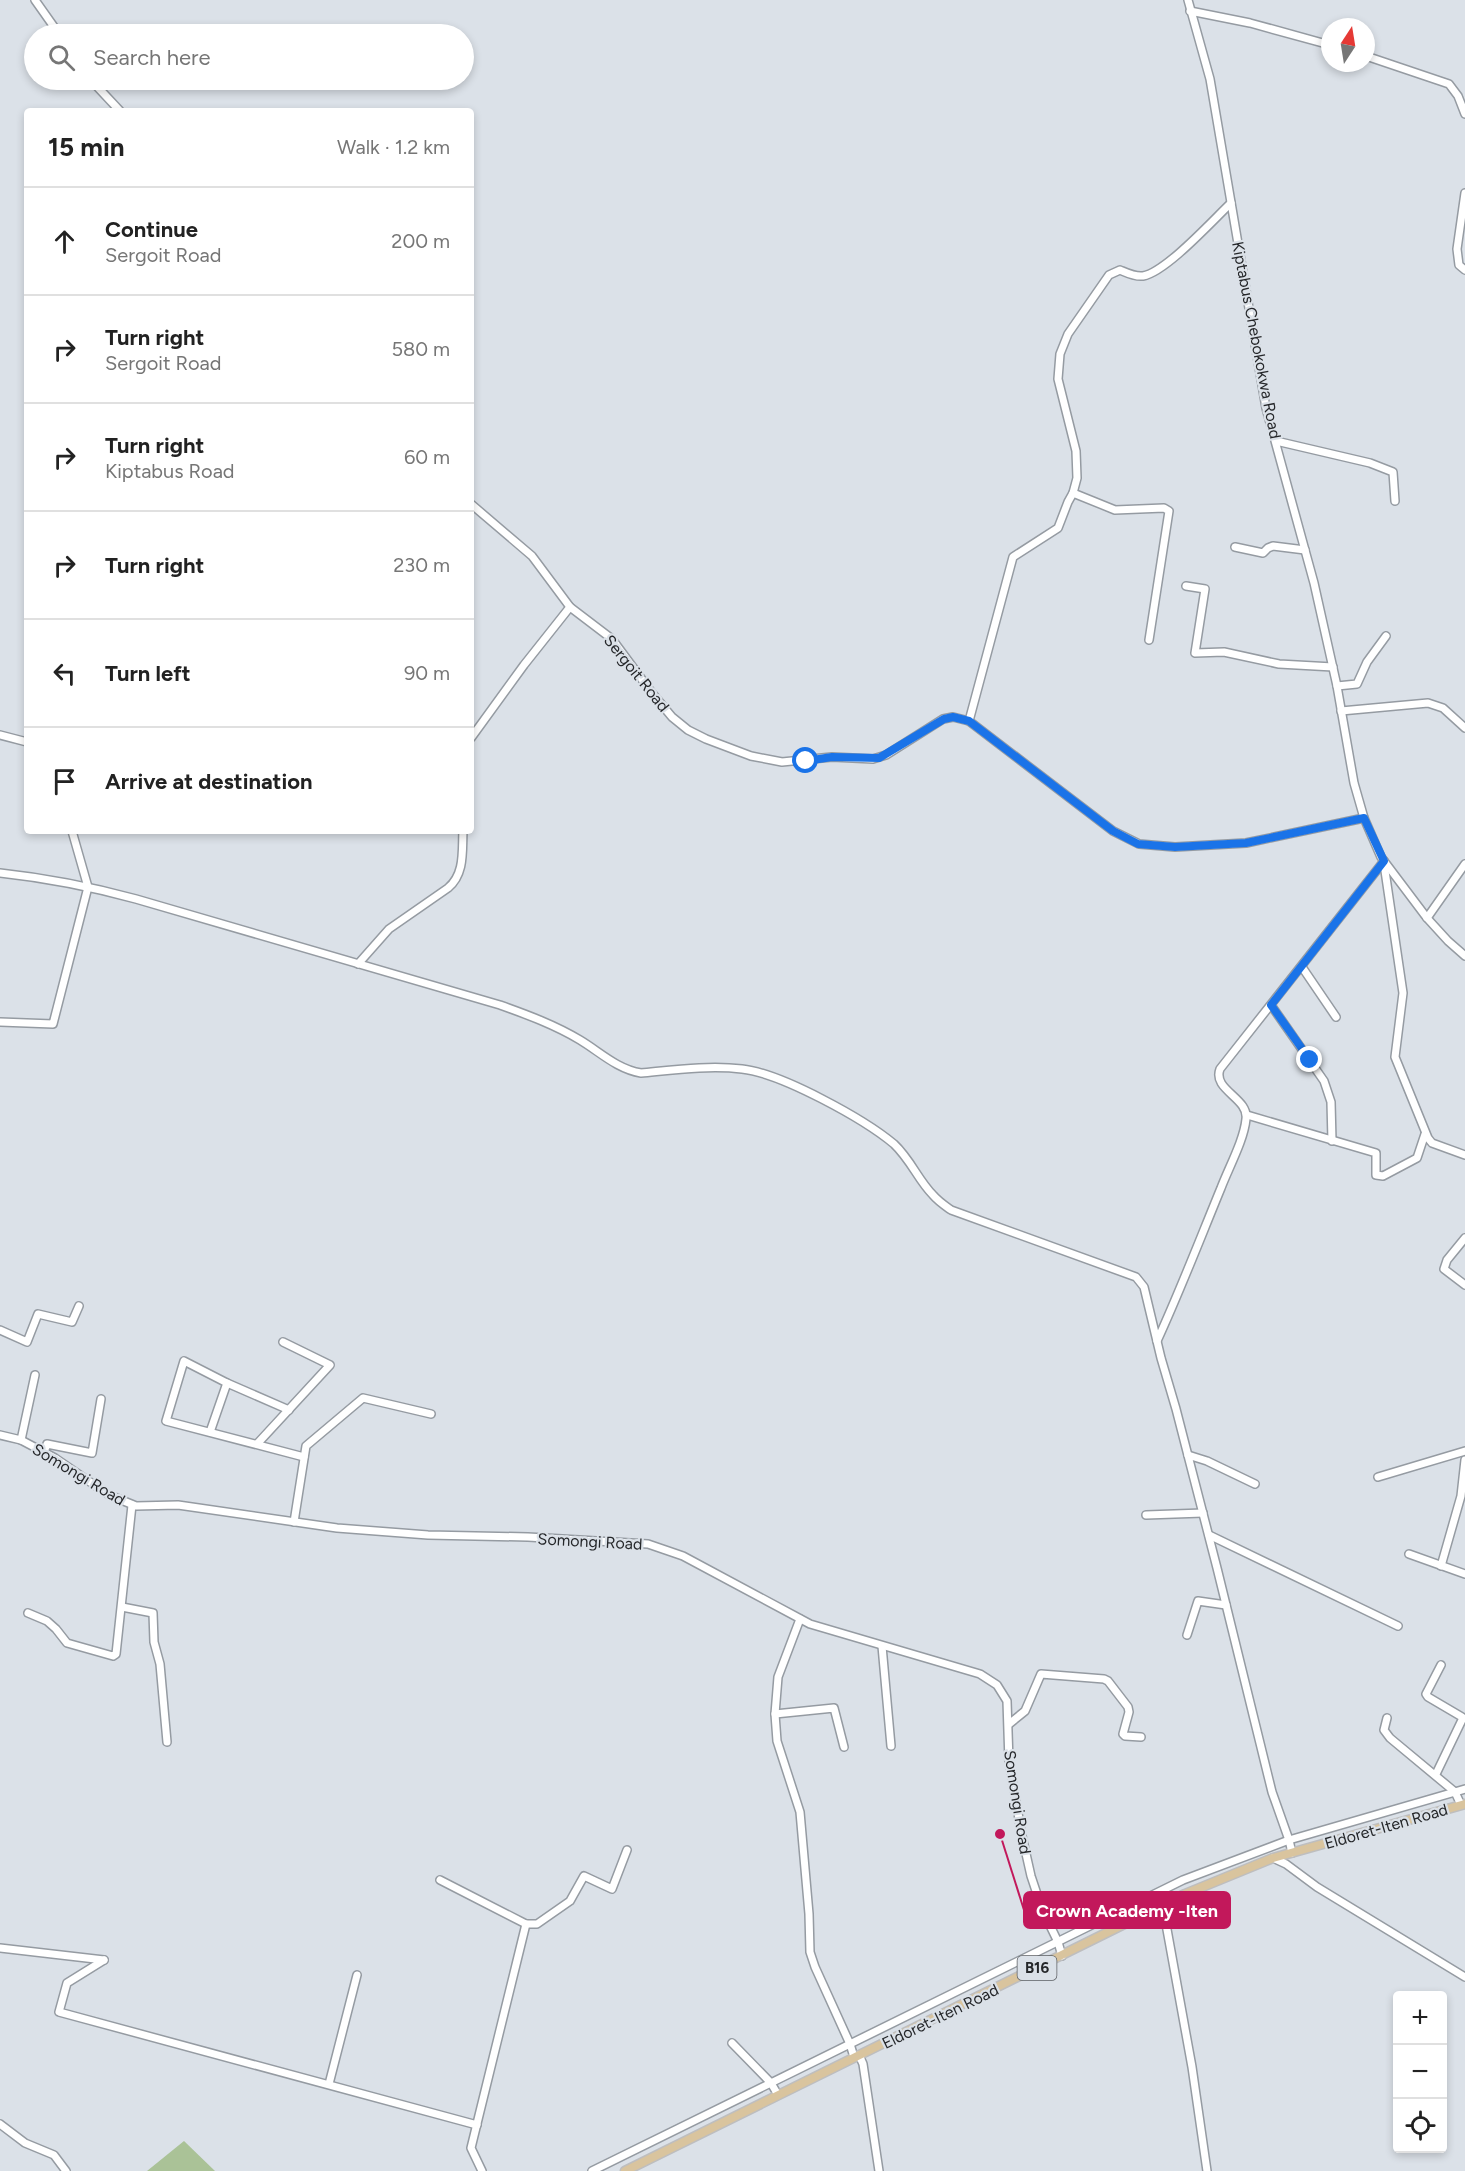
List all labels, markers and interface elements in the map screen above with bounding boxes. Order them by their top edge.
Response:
north arrow [1321,18,1375,72]
search box [24,24,474,90]
icon: search [45,41,78,74]
text: Search here [93,44,211,71]
text: 15 min [48,131,125,163]
text: Walk · 1.2 km [337,135,450,159]
text: Continue [105,216,198,243]
icon: ahead [48,225,81,258]
text: 200 m [391,229,450,253]
street label: Kiptabus Chebokokwa Road [1228,240,1285,440]
text: Sergoit Road [105,243,221,267]
text: Turn right [105,324,204,351]
icon: right [48,333,81,366]
text: 580 m [391,337,450,361]
text: Sergoit Road [105,351,221,375]
text: Turn right [105,432,204,459]
icon: right [48,441,81,474]
text: 60 m [404,445,450,469]
text: Kiptabus Road [105,459,235,483]
icon: right [48,549,81,582]
text: Turn right [105,552,204,579]
text: 230 m [393,553,450,577]
street label: Sergoit Road [600,631,673,716]
icon: left [48,657,81,690]
text: Turn left [105,660,191,687]
text: 90 m [404,661,450,685]
route start [792,747,818,773]
icon: arrive [48,765,81,798]
text: Arrive at destination [105,768,313,795]
route end [1296,1046,1322,1072]
street label: Somongi Road [29,1439,129,1510]
street label: Somongi Road [537,1529,643,1554]
street label: Somongi Road [1000,1749,1035,1855]
street label: Eldoret-Iten Road [1322,1800,1450,1853]
callout: Crown Academy -Iten [1024,1892,1230,1928]
text: Crown Academy -Iten [1036,1900,1218,1922]
road number: B16 [1018,1956,1056,1980]
street label: Eldoret-Iten Road [879,1980,1002,2053]
map controls [1393,1991,1447,2153]
button: + [1393,1991,1447,2045]
button: − [1393,2045,1447,2099]
button: locate [1393,2099,1447,2153]

